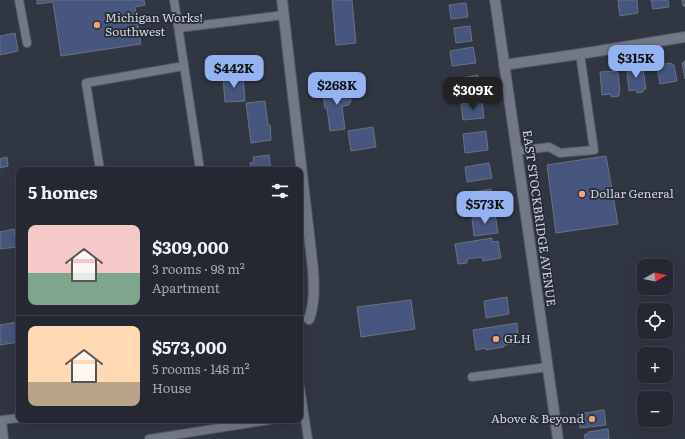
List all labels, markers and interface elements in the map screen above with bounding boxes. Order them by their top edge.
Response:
place label: Michigan Works! Southwest [105,8,203,40]
marker: Michigan Works! Southwest [92,20,102,30]
pin: $315K [608,45,664,79]
text: $315K [617,48,655,67]
pin: $442K [206,55,262,89]
text: $442K [214,58,254,77]
pin: $268K [309,72,365,106]
text: $268K [317,75,357,94]
pin: $309K [445,77,501,111]
text: $309K [453,80,493,99]
street label: EAST STOCKBRIDGE AVENUE [519,128,561,308]
text: 5 homes [28,179,98,204]
icon: filters [269,180,291,202]
place label: Dollar General [590,184,674,202]
marker: Dollar General [577,189,587,199]
pin: $573K [457,191,513,225]
text: $573K [466,194,505,213]
text: $309,000 [152,234,229,259]
icon: home [60,241,108,289]
text: 3 rooms · 98 m² [152,259,245,278]
north arrow [637,259,673,295]
map controls [637,259,673,427]
text: Apartment [152,278,220,297]
button: locate [637,303,673,339]
place label: GLH [504,329,531,347]
text: $573,000 [152,334,227,359]
marker: GLH [491,334,501,344]
icon: home [60,342,108,390]
button: + [637,347,673,383]
text: 5 rooms · 148 m² [152,359,250,378]
text: House [152,378,191,397]
button: − [637,391,673,427]
place label: Above & Beyond [491,409,585,427]
marker: Above & Beyond [587,414,597,424]

